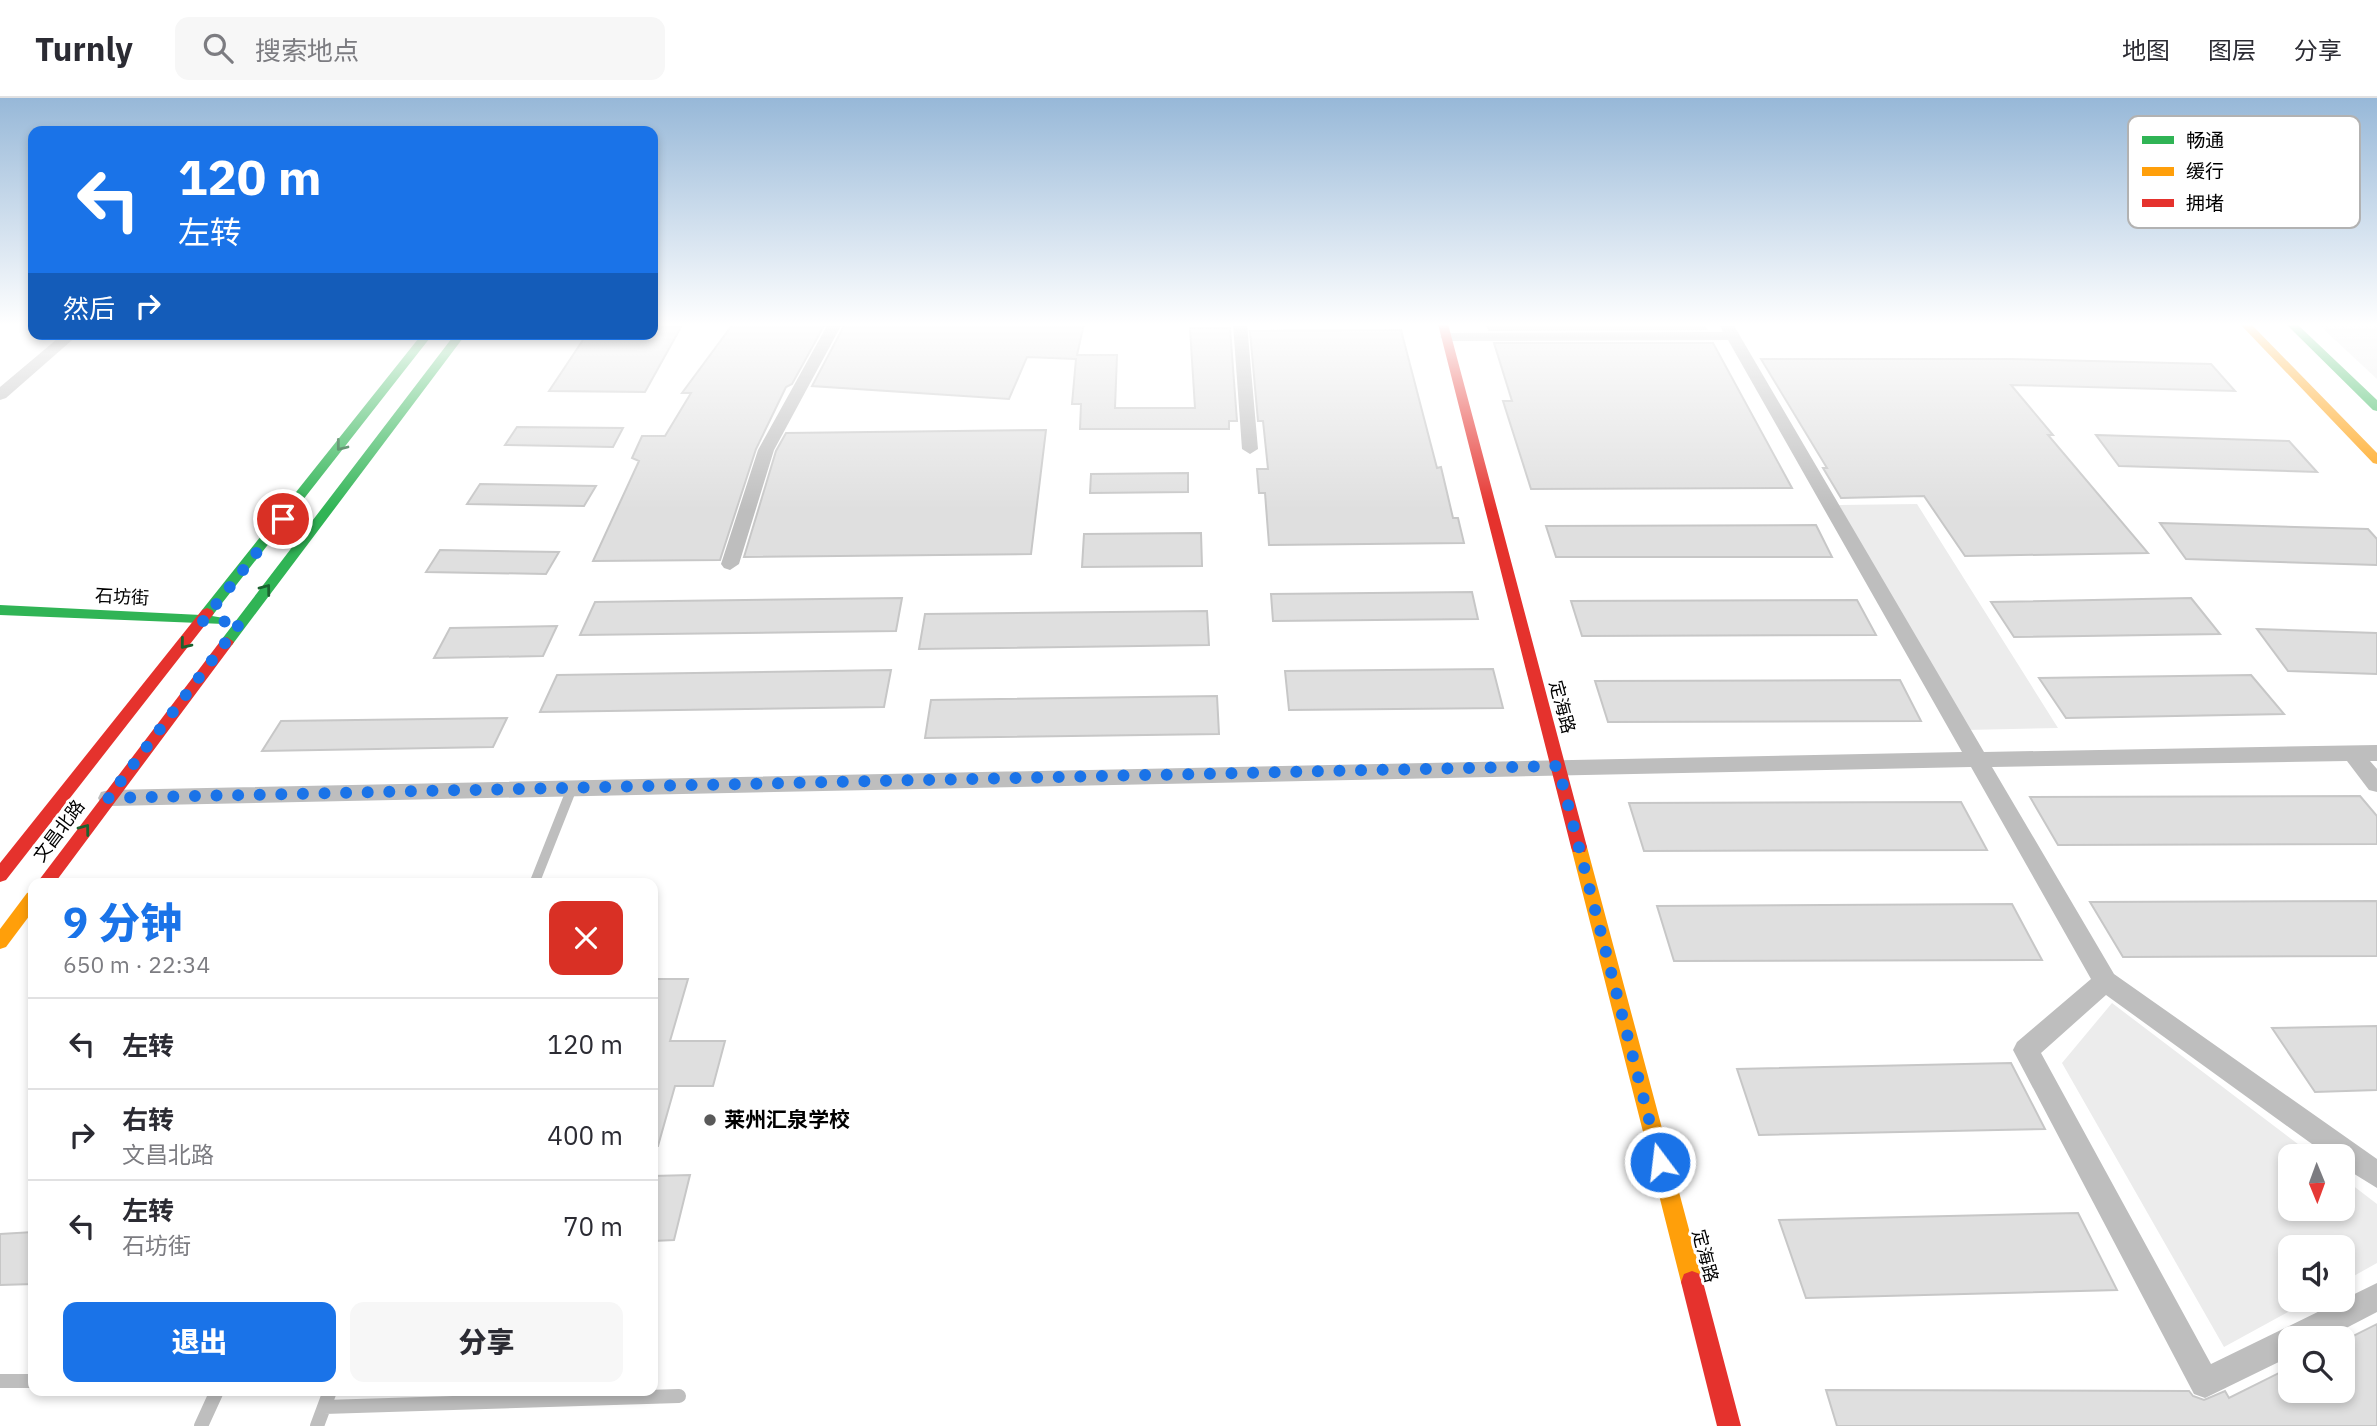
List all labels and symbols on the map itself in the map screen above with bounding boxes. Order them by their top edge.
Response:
legend [2128,116,2360,228]
text: 畅通 [2186,128,2224,152]
text: 缓行 [2186,159,2224,183]
text: 拥堵 [2186,191,2224,215]
one-way arrow [336,438,349,450]
pin [253,489,313,549]
street label: 石坊街 [94,584,150,609]
one-way arrow [258,584,271,597]
one-way arrow [180,636,193,648]
street label: 定海路 [1544,678,1581,736]
street label: 文昌北路 [28,795,89,866]
one-way arrow [77,824,89,837]
place label: 莱州汇泉学校 [724,1105,850,1133]
marker: 莱州汇泉学校 [702,1112,718,1128]
position arrow [1623,1125,1697,1199]
north arrow [2278,1144,2356,1222]
street label: 定海路 [1687,1227,1724,1285]

